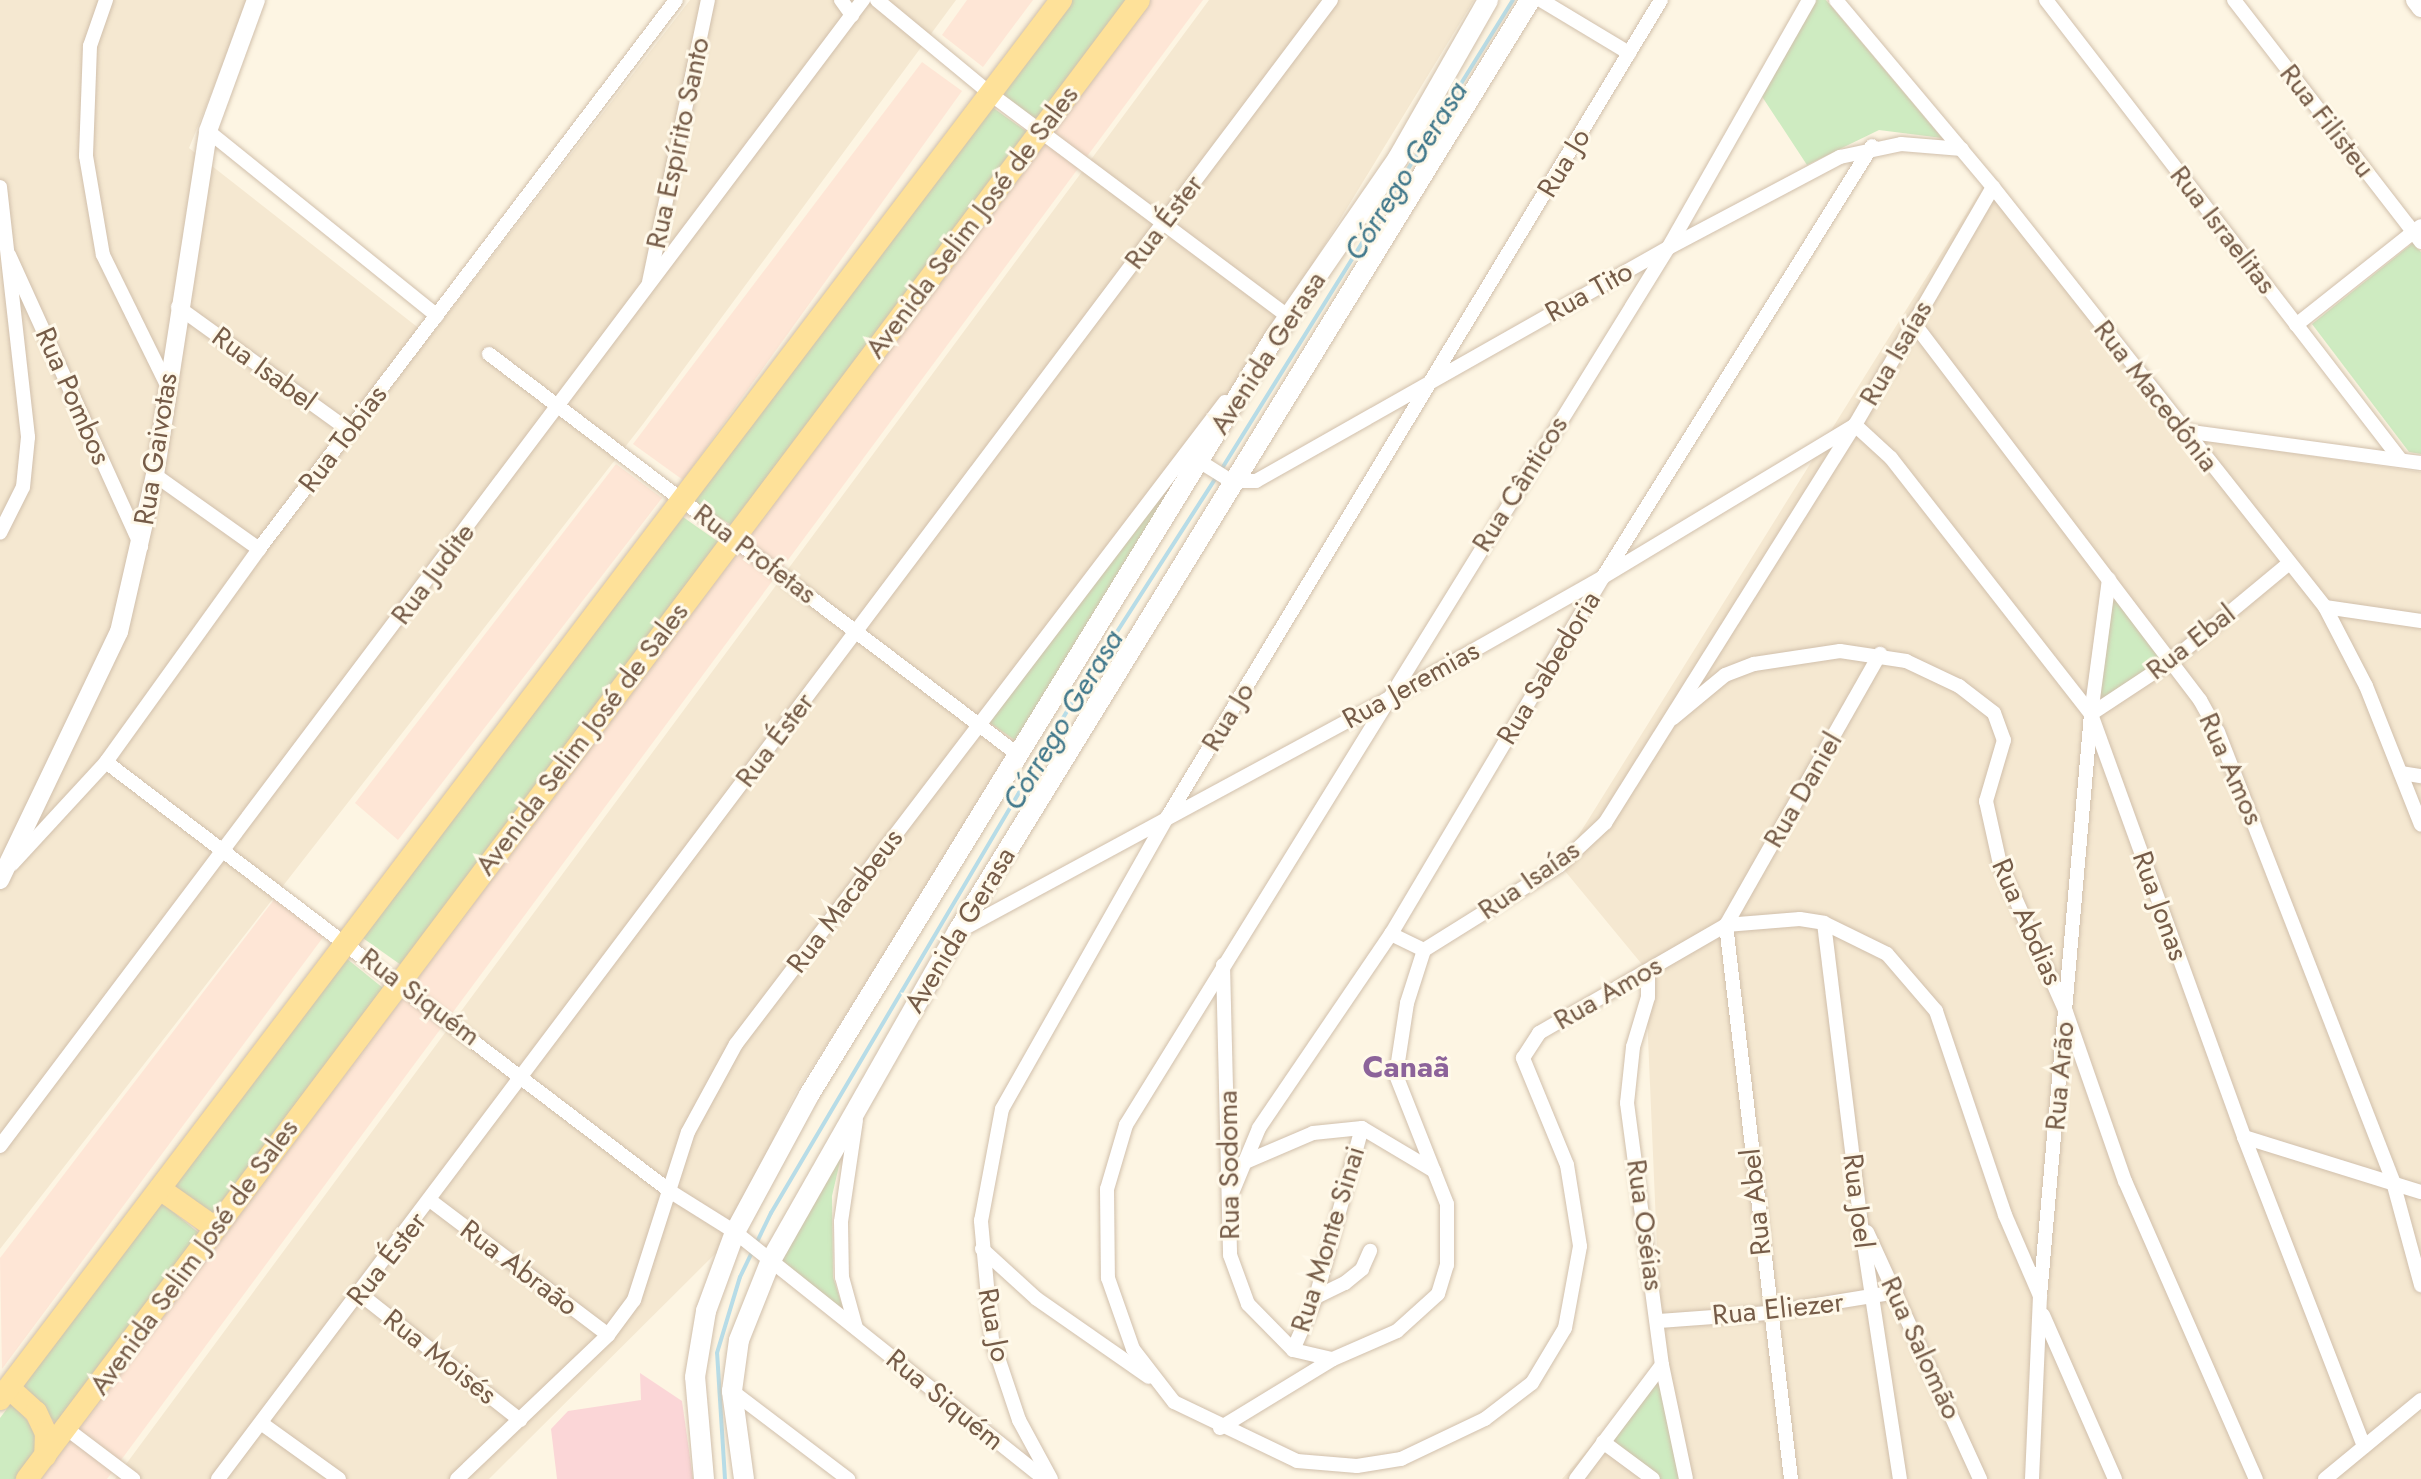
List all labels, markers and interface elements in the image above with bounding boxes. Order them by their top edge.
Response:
street label: Rua Espírito Santo [639,34,717,252]
street label: Rua Filisteu [2272,58,2382,184]
water label: Córrego Gerasa [1337,75,1475,267]
street label: Avenida Selim José de Sales [858,79,1086,365]
street label: Rua Jo [1530,123,1598,203]
street label: Rua Israelitas [2163,159,2283,301]
street label: Rua Éster [1118,168,1210,276]
street label: Rua Tito [1540,254,1638,330]
street label: Avenida Gerasa [1203,265,1333,441]
street label: Rua Isaías [1852,294,1940,412]
street label: Rua Macedônia [2086,314,2226,478]
street label: Rua Isabel [205,320,323,418]
street label: Rua Pombos [28,322,118,470]
street label: Rua Gaivotas [127,371,185,527]
street label: Rua Tobias [292,379,394,499]
street label: Rua Cânticos [1465,410,1575,558]
street label: Rua Profetas [687,497,823,611]
street label: Rua Judite [384,517,482,631]
street label: Rua Sabedoria [1490,585,1608,751]
street label: Avenida Selim José de Sales [468,596,696,882]
street label: Rua Ebal [2140,597,2242,687]
water label: Córrego Gerasa [995,623,1131,817]
street label: Rua Jeremias [1337,634,1485,736]
street label: Rua Jo [1194,677,1262,757]
street label: Rua Éster [729,686,821,794]
street label: Rua Amos [2191,708,2271,830]
street label: Rua Daniel [1757,726,1849,854]
street label: Rua Macabeus [780,822,910,980]
street label: Rua Isaías [1472,833,1586,927]
street label: Avenida Gerasa [897,841,1023,1019]
street label: Rua Jonas [2125,847,2195,965]
street label: Rua Abdias [1984,854,2070,990]
street label: Rua Siquém [353,941,487,1053]
street label: Rua Amos [1548,949,1668,1037]
street label: Rua Arão [2039,1020,2081,1132]
district label: Canaã [1363,1049,1449,1085]
street label: Rua Sodoma [1211,1090,1247,1240]
street label: Avenida Selim José de Sales [83,1113,305,1401]
street label: Rua Monte Sinai [1284,1142,1372,1336]
street label: Rua Abel [1734,1147,1778,1257]
street label: Rua Joel [1836,1152,1880,1250]
street label: Rua Oséias [1619,1157,1671,1293]
street label: Rua Éster [340,1205,434,1313]
street label: Rua Abraão [454,1213,584,1323]
street label: Rua Salomão [1873,1271,1969,1425]
street label: Rua Jo [970,1285,1018,1365]
street label: Rua Eliezer [1711,1285,1845,1333]
street label: Rua Moisés [377,1302,503,1412]
street label: Rua Siquém [879,1342,1011,1458]

